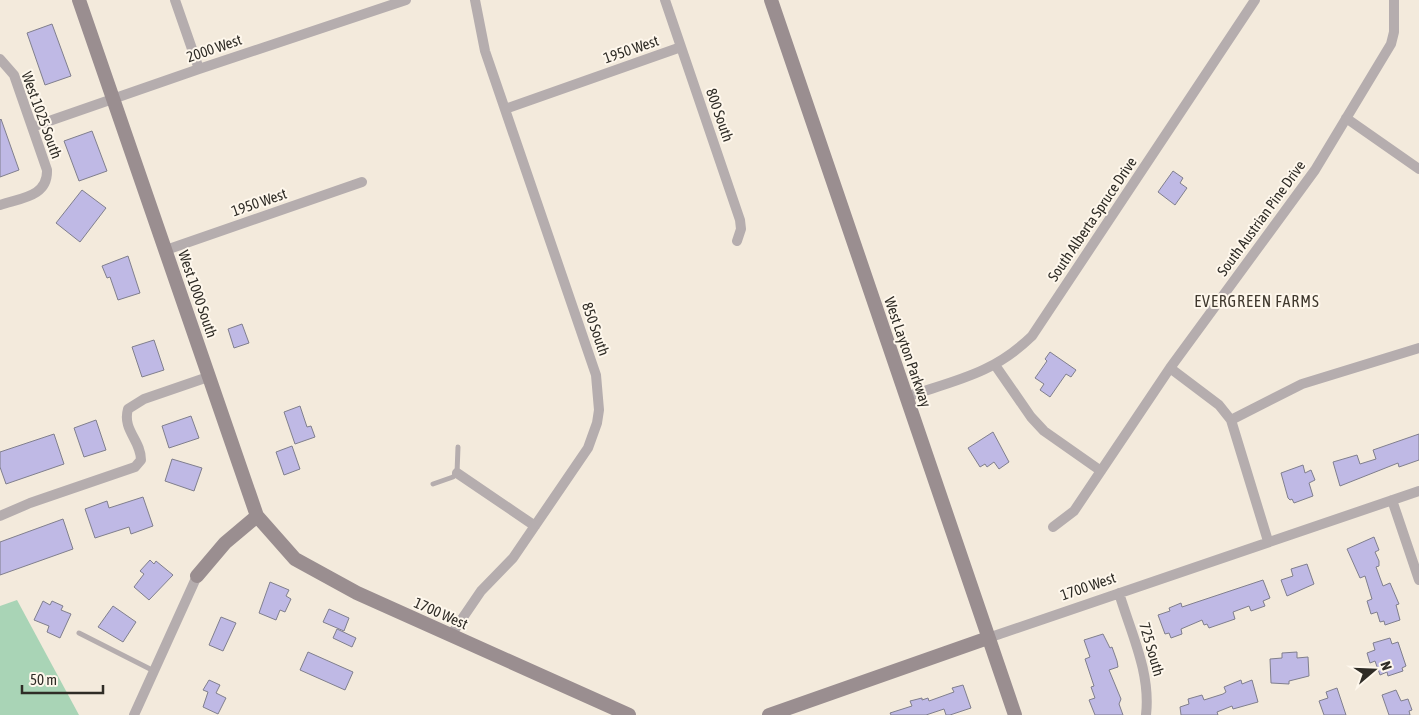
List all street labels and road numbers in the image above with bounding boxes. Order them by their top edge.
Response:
street label: 2000 West [184,31,244,65]
street label: 1950 West [601,32,661,66]
street label: West 1025 South [18,69,66,161]
street label: 800 South [703,86,737,144]
street label: South Alberta Spruce Drive [1044,154,1140,284]
street label: South Austrian Pine Drive [1213,157,1309,279]
street label: 1950 West [229,185,289,219]
street label: West 1000 South [175,248,221,340]
street label: West Layton Parkway [881,295,935,409]
street label: 850 South [579,300,613,358]
street label: 1700 West [1058,569,1118,603]
street label: 1700 West [411,594,471,632]
street label: 725 South [1136,620,1168,678]

